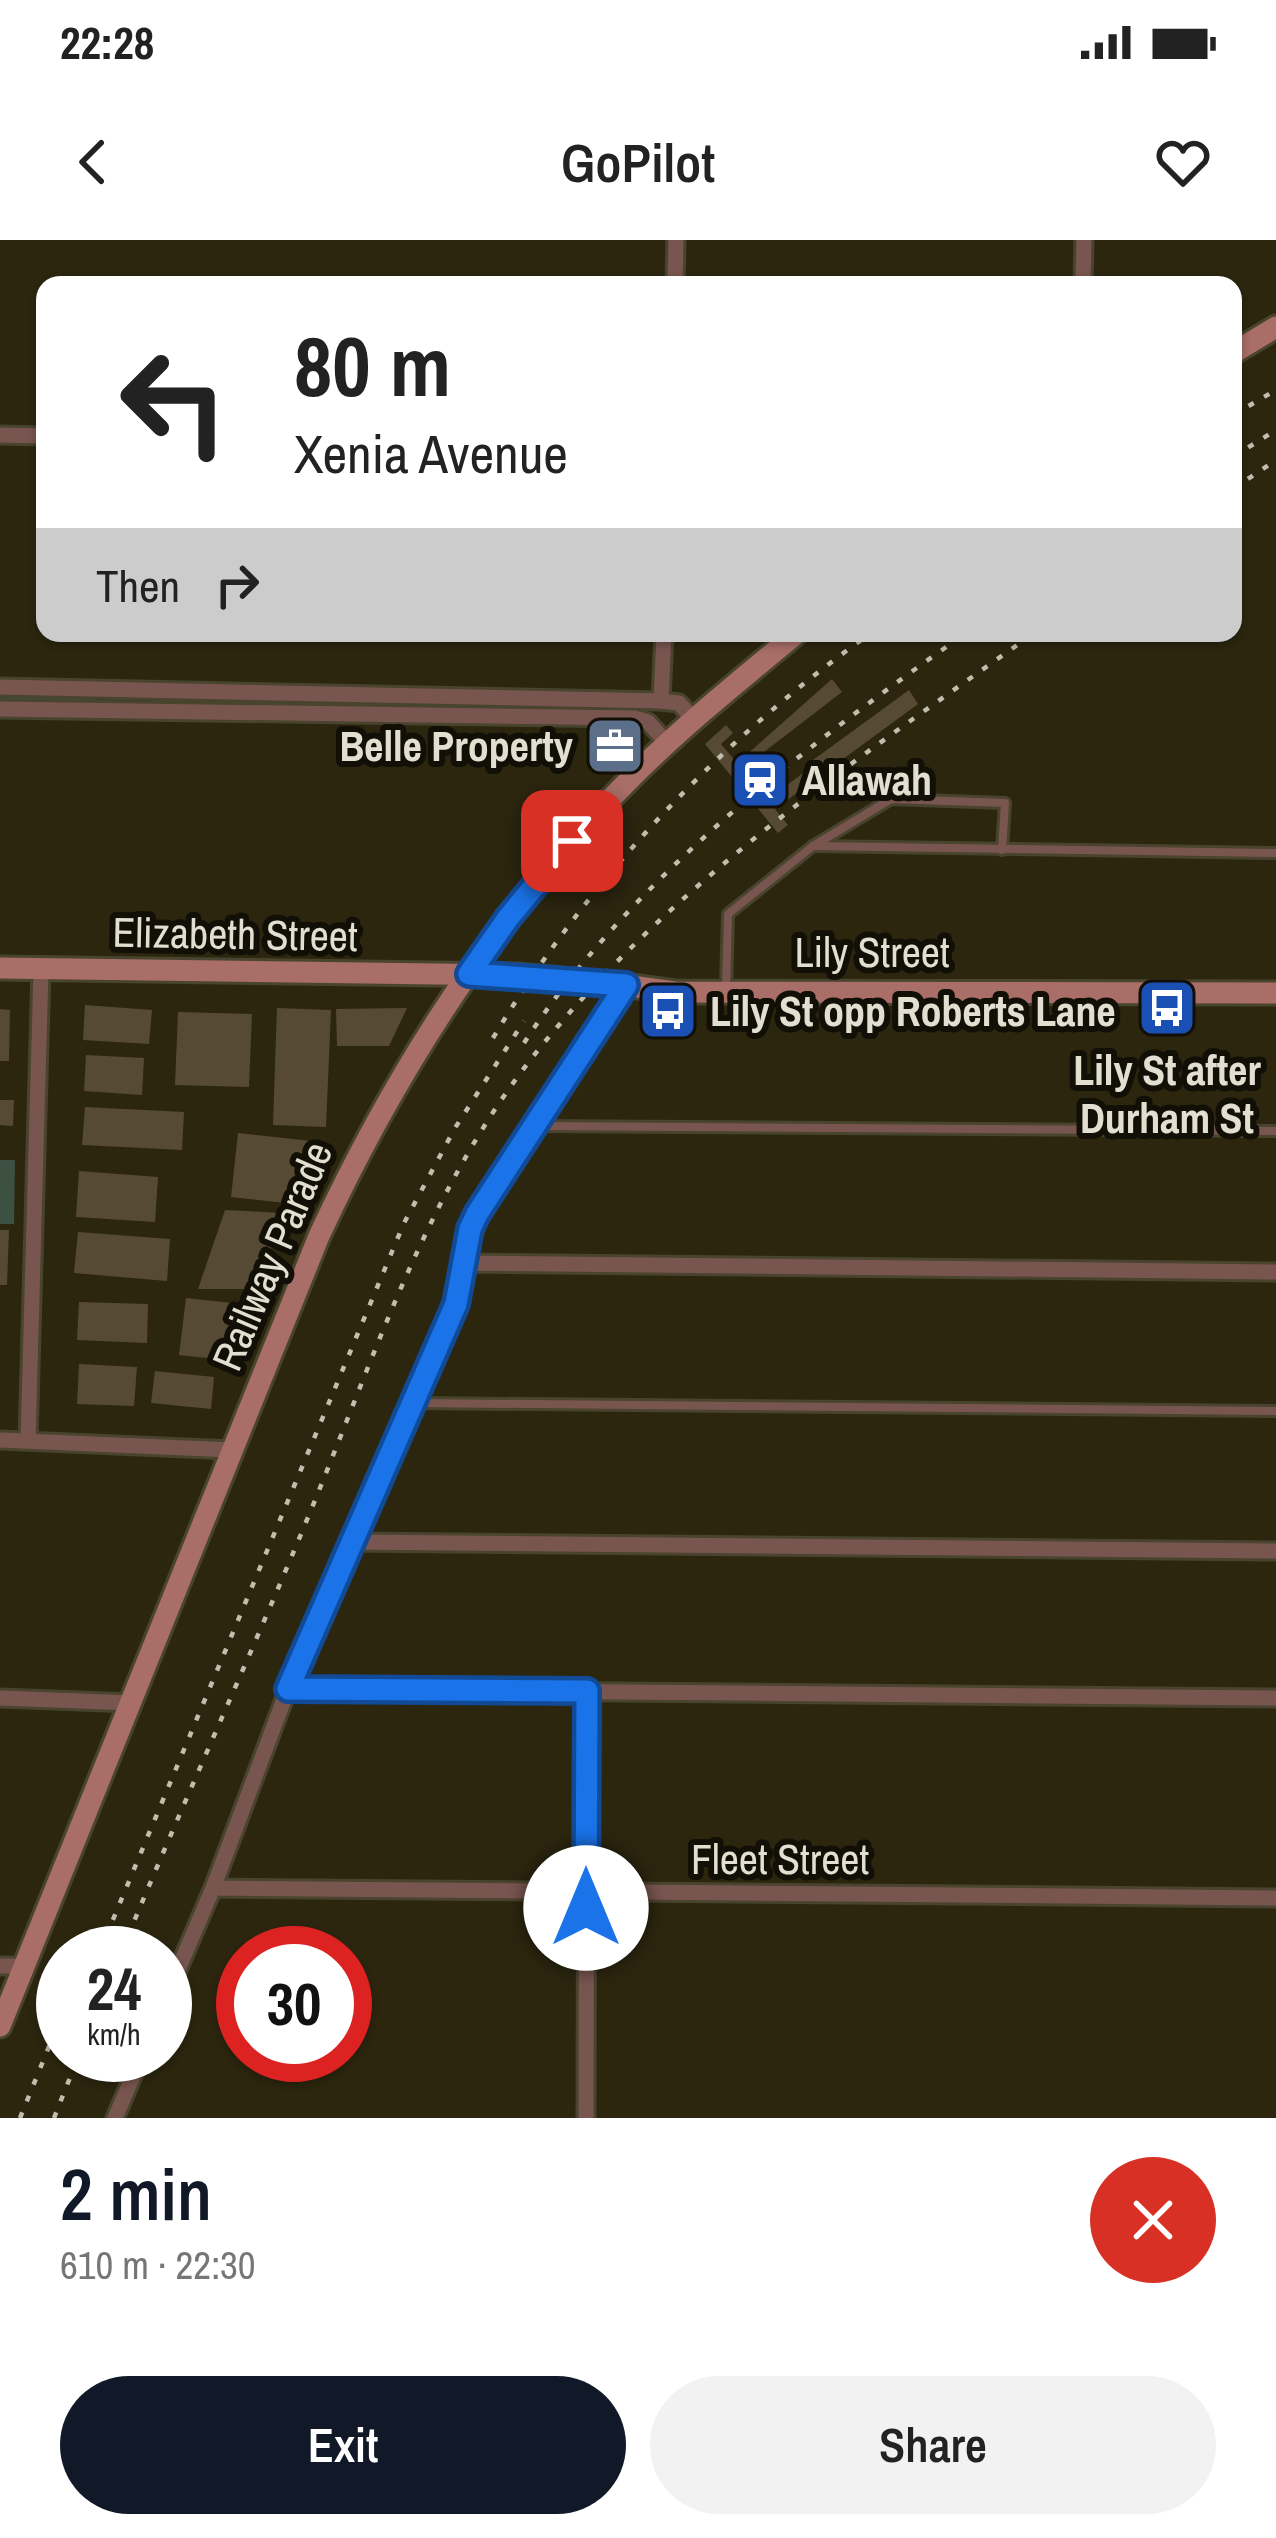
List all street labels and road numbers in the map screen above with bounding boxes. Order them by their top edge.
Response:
street label: Elizabeth Street [112,904,358,964]
street label: Lily Street [794,924,950,980]
street label: Railway Parade [199,1133,345,1379]
street label: Fleet Street [691,1831,869,1887]

